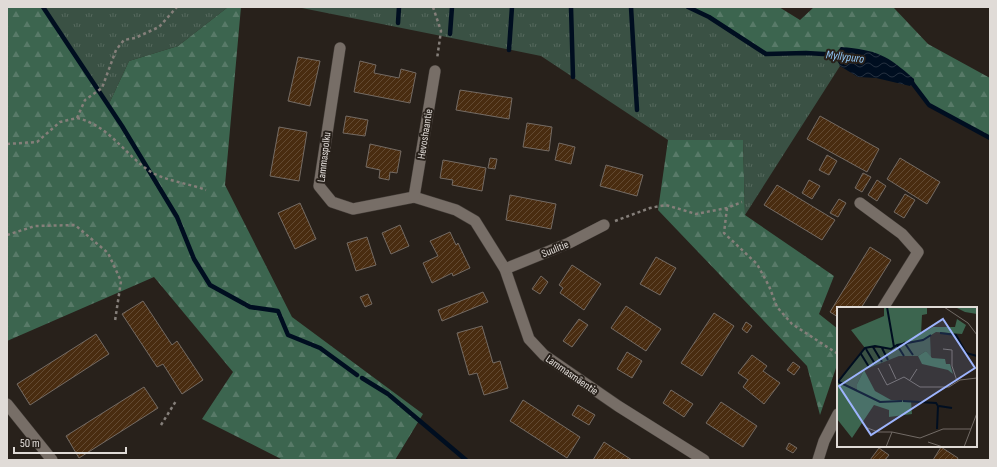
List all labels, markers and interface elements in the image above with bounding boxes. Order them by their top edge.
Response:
water label: Myllypuro [825,47,865,67]
street label: Hevoshaantie [415,108,435,160]
street label: Lammaspolku [314,131,334,183]
street label: Suulitie [540,238,570,260]
inset map [837,307,977,447]
street label: Lammasmäentie [543,352,601,398]
scale bar [14,429,126,455]
text: 50 m [20,436,40,451]

